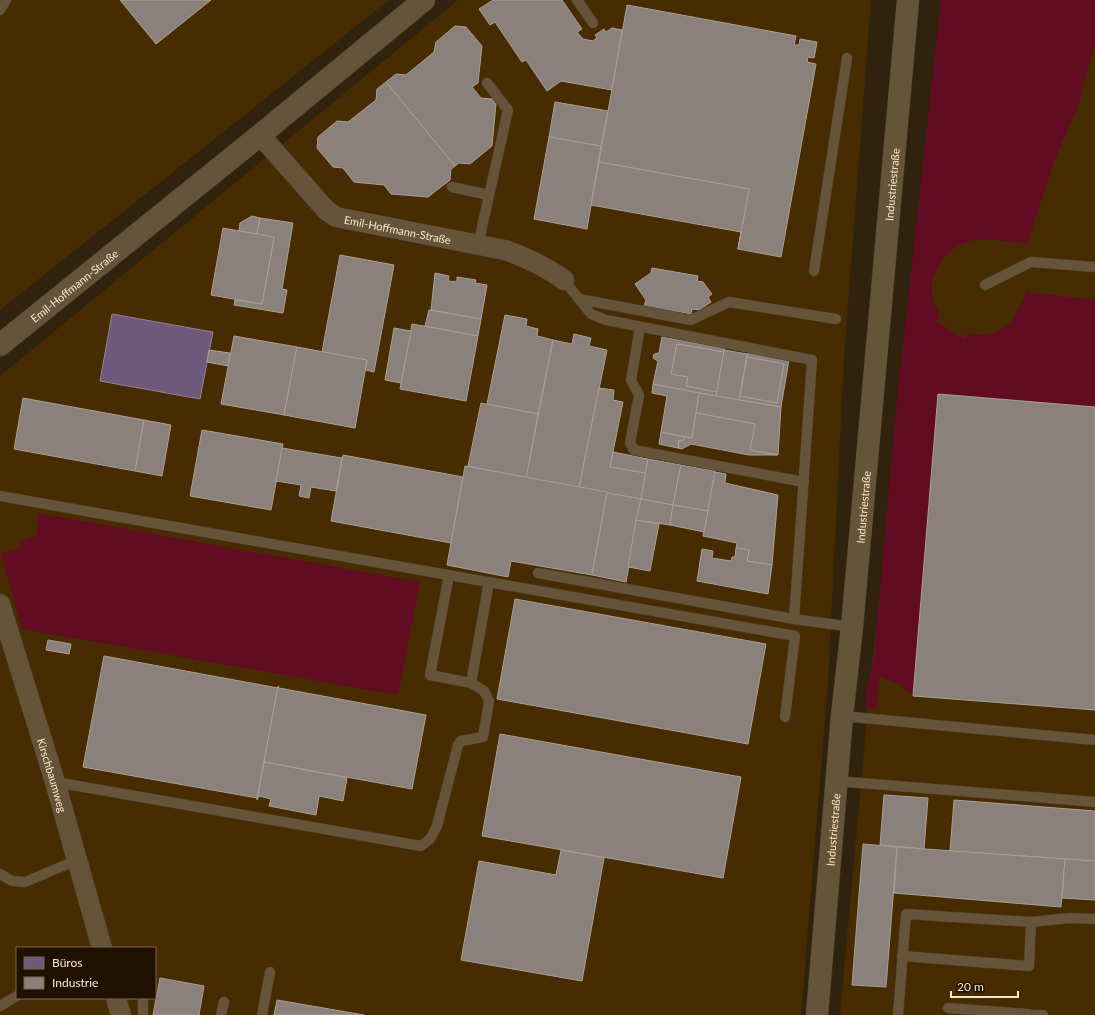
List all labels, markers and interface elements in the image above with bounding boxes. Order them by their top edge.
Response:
street label: Industriestraße [882,147,901,221]
street label: Emil-Hoffmann-Straße [343,212,452,246]
street label: Emil-Hoffmann-Straße [28,246,120,324]
street label: Industriestraße [853,470,872,544]
street label: Kirschbaumweg [35,736,70,814]
street label: Industriestraße [823,793,842,867]
legend [16,947,156,999]
text: Büros [52,955,82,970]
scale bar [951,973,1018,999]
text: Industrie [52,975,98,990]
text: 20 m [957,979,984,994]

